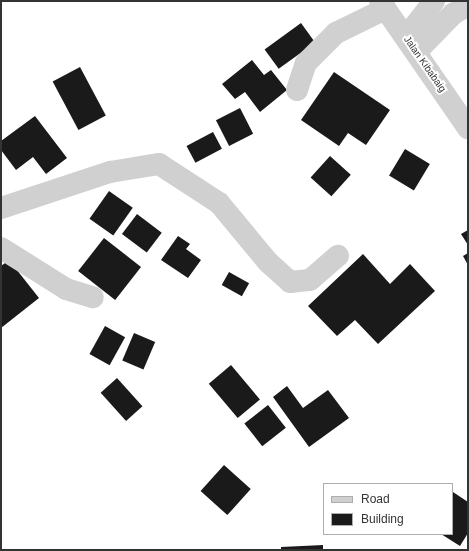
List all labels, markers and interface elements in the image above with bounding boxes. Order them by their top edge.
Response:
street label: Jalan Kibabaig [401,34,449,94]
legend [323,483,453,535]
text: Road [361,492,390,506]
text: Building [361,512,404,526]

